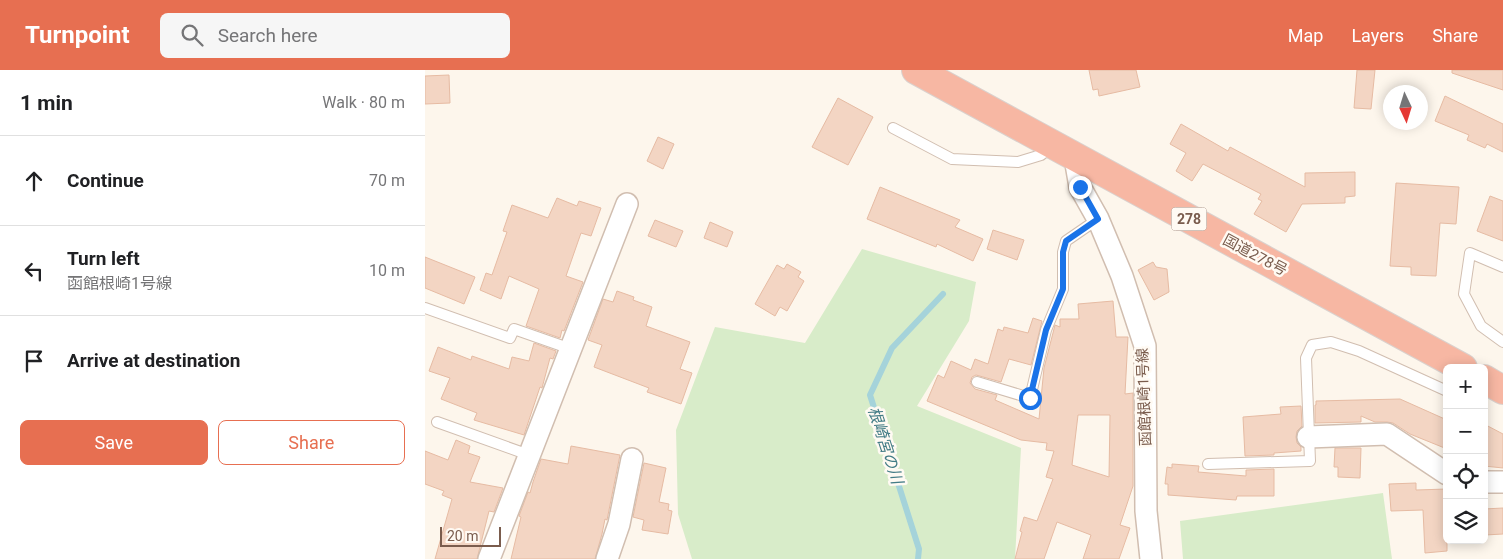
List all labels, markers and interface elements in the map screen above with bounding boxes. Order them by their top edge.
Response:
search box [160,13,510,58]
text: Turnpoint [25,21,130,49]
icon: search [178,21,206,49]
text: Search here [218,24,318,47]
text: Map [1288,25,1323,46]
text: Layers [1351,25,1404,46]
text: Share [1432,25,1478,46]
north arrow [1383,85,1428,130]
text: 1 min [20,91,73,115]
text: Walk · 80 m [322,93,405,112]
icon: ahead [20,167,48,195]
text: Continue [67,169,144,192]
text: 70 m [369,171,405,190]
route end [1069,176,1092,199]
road number: 278 [1171,208,1207,230]
street label: 国道278号 [1220,231,1290,279]
text: Turn left [67,247,140,270]
icon: left [20,257,48,285]
text: 10 m [369,261,405,280]
text: 函館根崎1号線 [67,274,172,293]
icon: arrive [20,347,48,375]
street label: 函館根崎1号線 [1133,347,1155,447]
text: Arrive at destination [67,349,240,372]
map controls [1443,364,1488,544]
button: + [1443,364,1488,409]
route start [1019,387,1042,410]
water label: 根崎宮の川 [864,404,908,488]
button: − [1443,409,1488,454]
button: Save [20,420,208,465]
button: Share [218,420,405,465]
button: locate [1443,454,1488,499]
button: layers [1443,499,1488,544]
scale bar [440,524,501,547]
text: 20 m [447,528,479,544]

